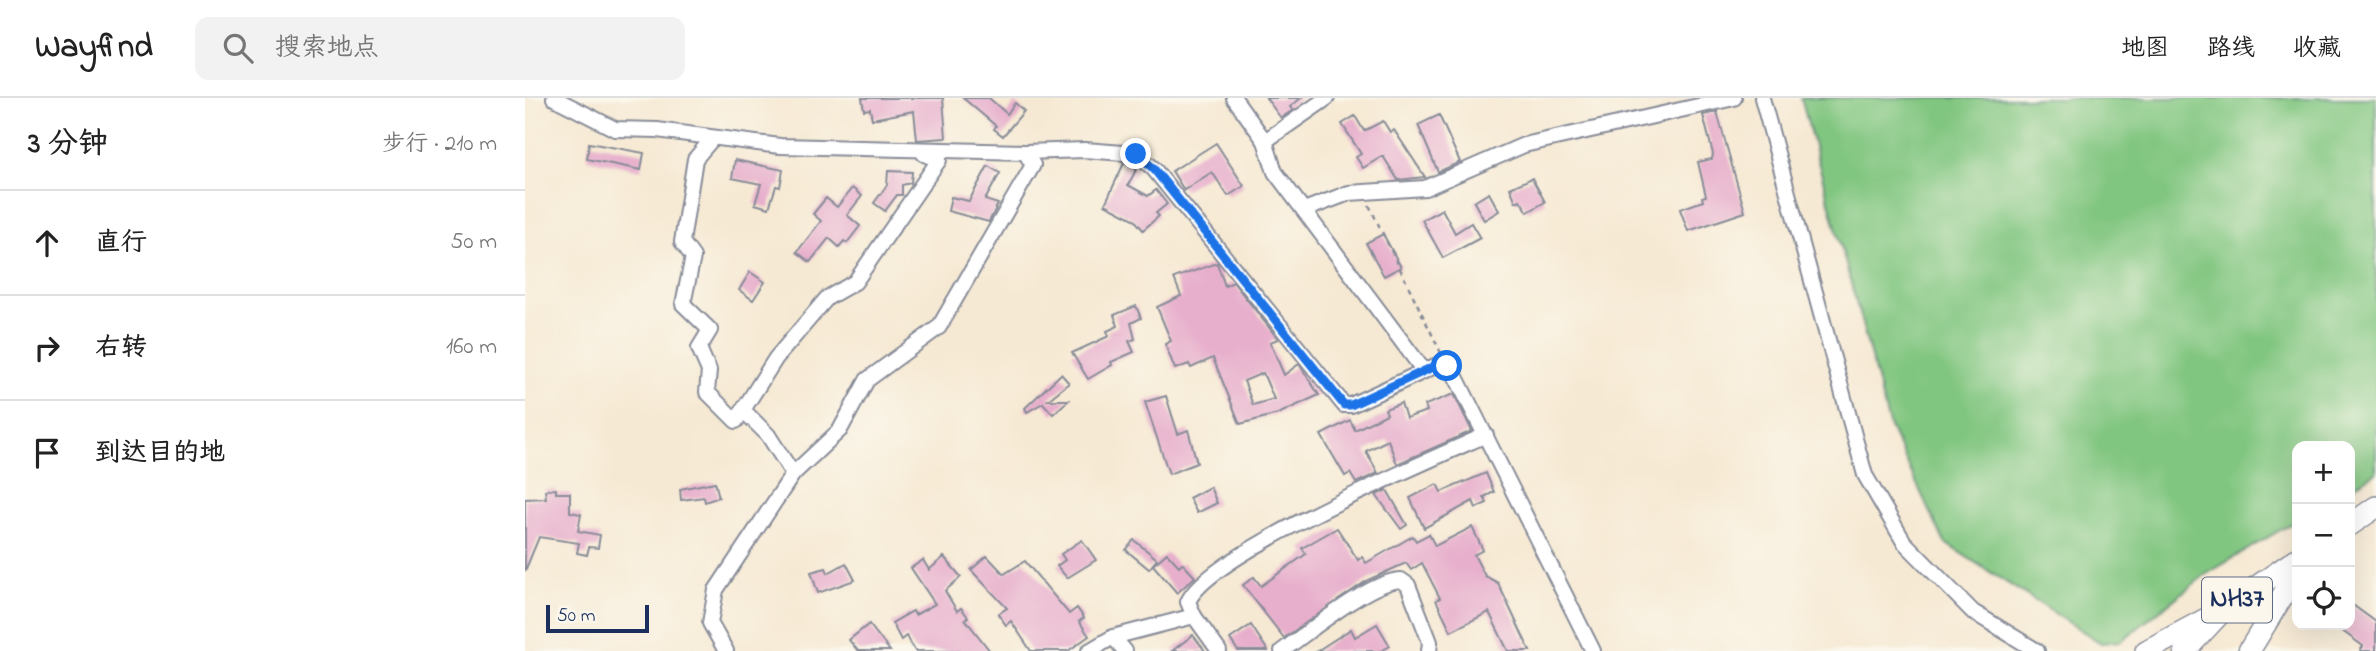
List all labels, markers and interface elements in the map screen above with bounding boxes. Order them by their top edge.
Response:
search box [195,17,685,80]
text: Wayfind [35,24,153,72]
icon: search [219,29,257,67]
text: 搜索地点 [275,30,379,68]
text: 地图 [2121,32,2169,67]
text: 路线 [2207,32,2255,67]
text: 收藏 [2293,32,2341,67]
text: 3 分钟 [28,123,108,167]
text: 步行 · 210 m [382,128,497,161]
route end [1120,138,1151,169]
icon: ahead [28,224,66,262]
text: 直行 [95,225,147,263]
text: 50 m [450,226,497,259]
icon: right [28,329,66,367]
text: 右转 [95,330,147,368]
text: 160 m [446,331,497,364]
route start [1431,350,1462,381]
icon: arrive [28,434,66,472]
text: 到达目的地 [95,435,225,473]
map controls [2292,441,2355,630]
button: + [2292,441,2355,504]
button: − [2292,504,2355,567]
button: locate [2292,567,2355,630]
road number: NH37 [2202,578,2272,622]
scale bar [546,602,649,634]
text: 50 m [557,603,596,630]

